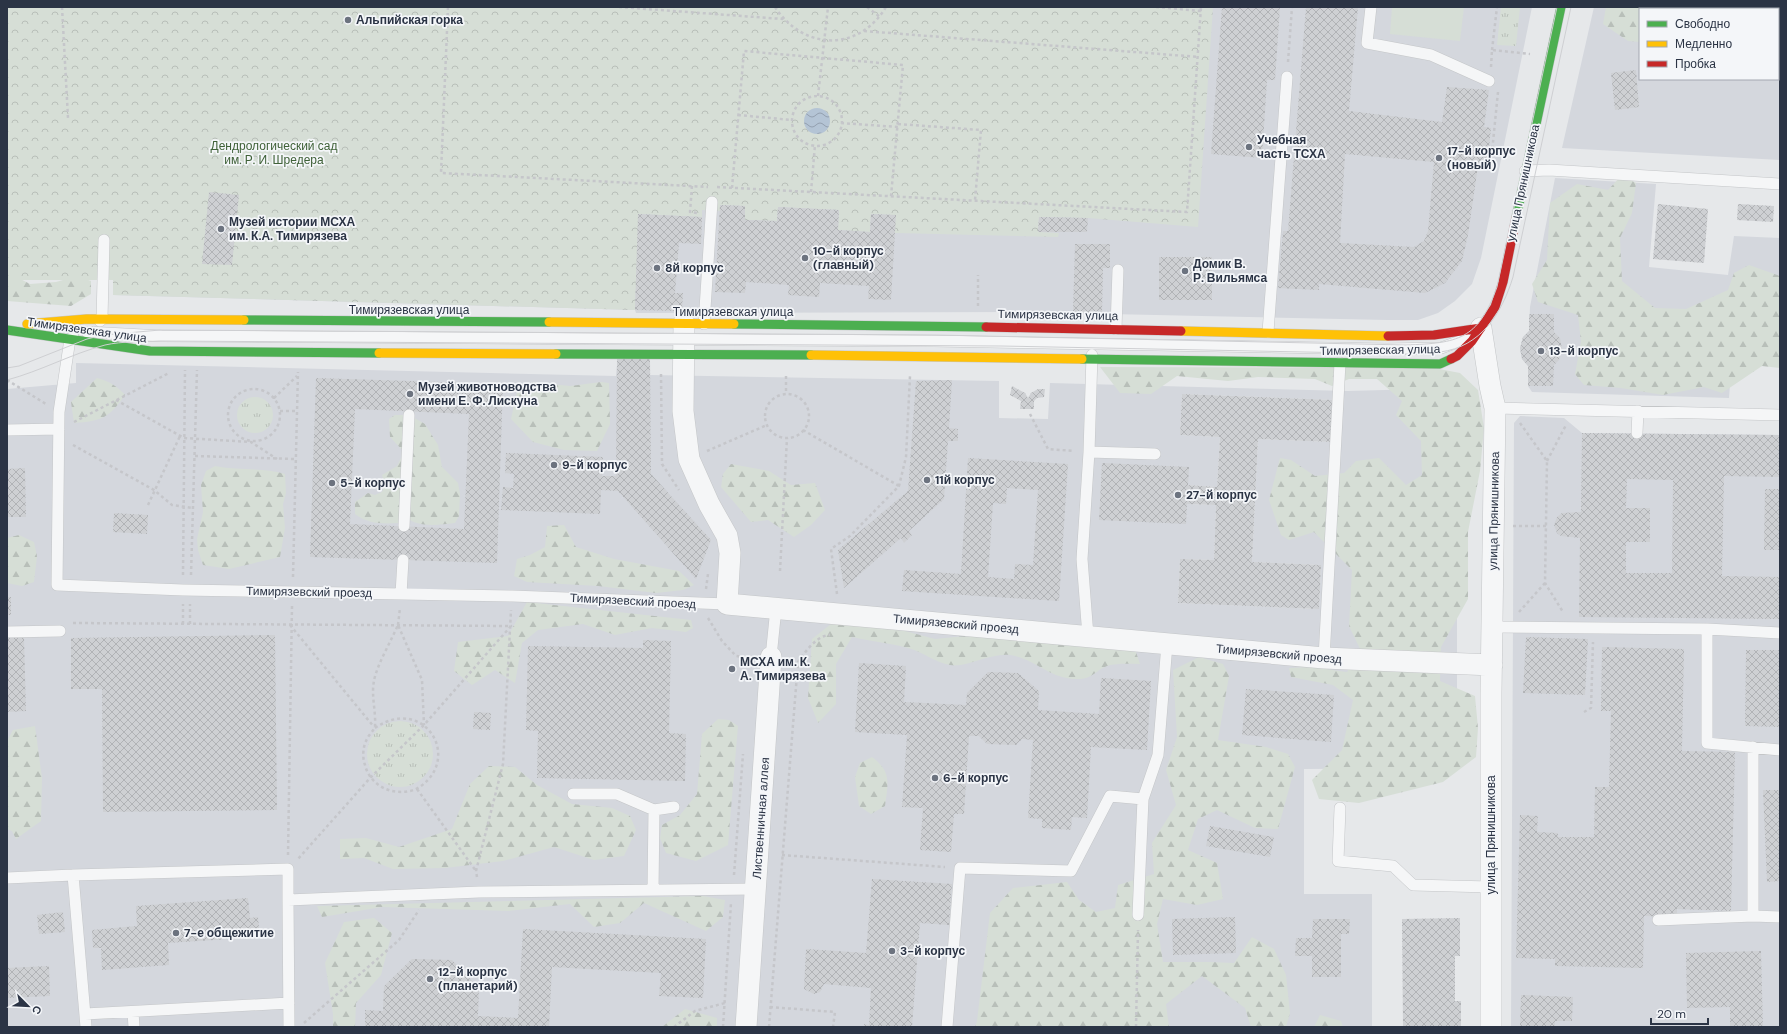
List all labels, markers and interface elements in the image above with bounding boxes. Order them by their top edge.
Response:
legend [1639,8,1779,80]
place label: Альпийская горка [356,12,463,28]
marker: Альпийская горка [343,15,353,25]
text: Свободно [1675,16,1730,32]
text: Медленно [1675,36,1732,52]
text: Пробка [1675,56,1716,72]
street label: улица Прянишникова [1503,123,1543,243]
place label: Учебная часть ТСХА [1257,132,1326,162]
park label: Дендрологический сад им. Р. И. Шредера [211,138,337,168]
marker: Учебная часть ТСХА [1244,142,1254,152]
place label: 17-й корпус (новый) [1447,143,1516,173]
marker: 17-й корпус (новый) [1434,153,1444,163]
place label: Музей истории МСХА им. К.А. Тимирязева [229,214,355,244]
marker: Музей истории МСХА им. К.А. Тимирязева [216,224,226,234]
place label: 10-й корпус (главный) [813,243,884,273]
marker: 10-й корпус (главный) [800,253,810,263]
place label: Домик В. Р. Вильямса [1193,256,1267,286]
place label: 8й корпус [665,260,724,276]
marker: 8й корпус [652,263,662,273]
marker: Домик В. Р. Вильямса [1180,266,1190,276]
street label: Тимирязевская улица [349,302,470,318]
street label: Тимирязевская улица [673,304,794,320]
street label: Тимирязевская улица [998,306,1119,324]
street label: Тимирязевская улица [26,314,148,346]
street label: Тимирязевская улица [1320,341,1441,359]
place label: 13-й корпус [1549,343,1619,359]
marker: 13-й корпус [1536,346,1546,356]
place label: Музей животноводства имени Е. Ф. Лискуна [418,379,556,409]
marker: Музей животноводства имени Е. Ф. Лискуна [405,389,415,399]
street label: улица Прянишникова [1485,451,1503,571]
place label: 9-й корпус [562,457,628,473]
marker: 9-й корпус [549,460,559,470]
place label: 11й корпус [935,472,995,488]
place label: 5-й корпус [340,475,406,491]
marker: 11й корпус [922,475,932,485]
marker: 5-й корпус [327,478,337,488]
place label: 27-й корпус [1186,487,1257,503]
marker: 27-й корпус [1173,490,1183,500]
street label: Тимирязевский проезд [246,583,372,601]
street label: Тимирязевский проезд [570,590,696,612]
street label: Тимирязевский проезд [892,611,1020,637]
street label: Тимирязевский проезд [1215,641,1343,667]
place label: МСХА им. К. А. Тимирязева [740,654,826,684]
marker: МСХА им. К. А. Тимирязева [727,664,737,674]
street label: Лиственничная аллея [749,757,773,879]
place label: 6-й корпус [943,770,1009,786]
marker: 6-й корпус [930,773,940,783]
street label: улица Прянишникова [1483,775,1499,895]
place label: 7-е общежитие [184,925,274,941]
marker: 7-е общежитие [171,928,181,938]
place label: 3-й корпус [900,943,965,959]
marker: 3-й корпус [887,946,897,956]
place label: 12-й корпус (планетарий) [438,964,518,994]
marker: 12-й корпус (планетарий) [425,974,435,984]
north arrow [8,986,48,1026]
scale bar [1651,1000,1708,1026]
text: С [29,1004,45,1017]
text: 20 m [1657,1006,1686,1022]

